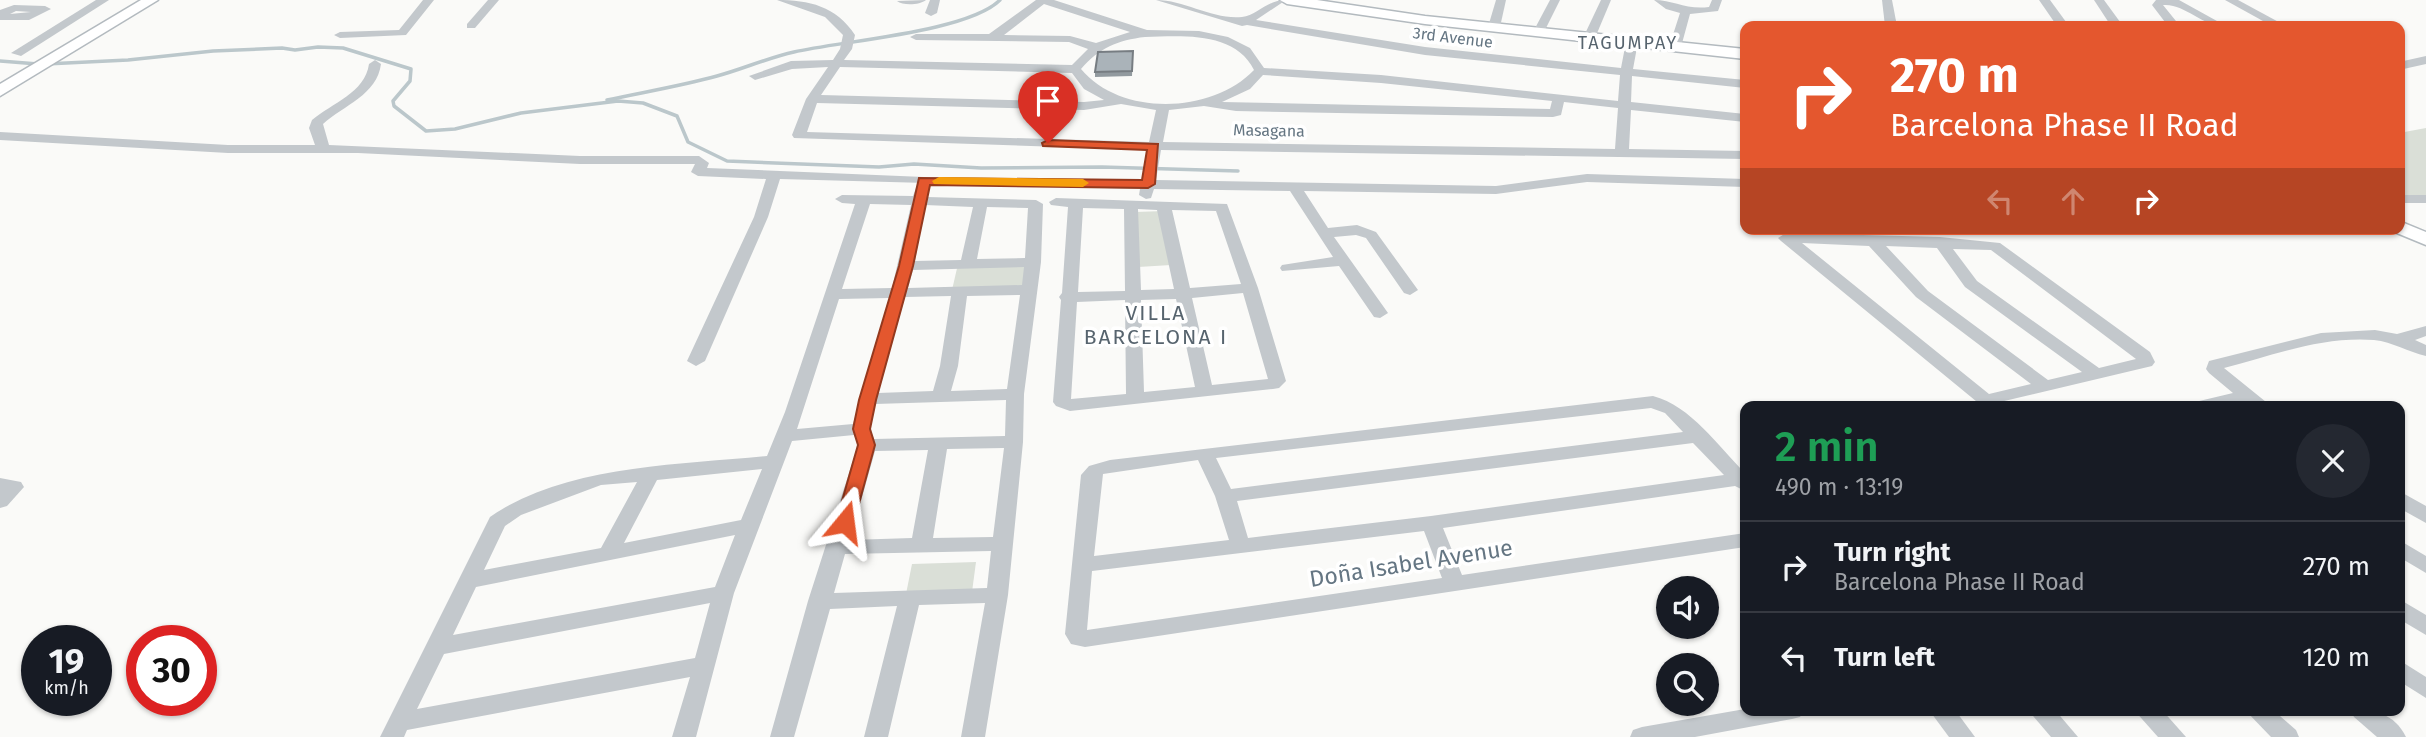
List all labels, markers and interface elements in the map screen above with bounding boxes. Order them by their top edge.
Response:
street label: 3rd Avenue [1412,23,1494,52]
district label: TAGUMPAY [1578,32,1678,54]
text: 270 m [1890,46,2019,105]
icon: right [1775,49,1866,140]
pin [1018,71,1078,143]
icon: arrive [1029,82,1067,120]
text: Barcelona Phase II Road [1890,106,2239,144]
street label: Masagana [1233,120,1305,141]
icon: left [1981,182,2019,220]
icon: ahead [2054,182,2092,220]
icon: right [2127,182,2165,220]
district label: VILLA BARCELONA I [1084,300,1228,350]
text: 2 min [1775,422,1879,472]
button: close [2296,424,2370,498]
text: 490 m · 13:19 [1775,473,1903,501]
position arrow [808,485,882,559]
street label: Doña Isabel Avenue [1307,533,1515,593]
text: Turn right [1834,537,1951,568]
icon: right [1775,548,1813,586]
text: 270 m [2302,551,2370,582]
text: Barcelona Phase II Road [1834,568,2085,596]
map controls [1656,576,1719,716]
button: sound [1656,576,1719,639]
speed limit sign: 30 [126,625,217,716]
icon: left [1775,639,1813,677]
text: 19 [49,640,84,682]
text: Turn left [1834,642,1935,673]
text: 120 m [2302,642,2370,673]
button: search [1656,653,1719,716]
text: km/h [44,677,89,699]

